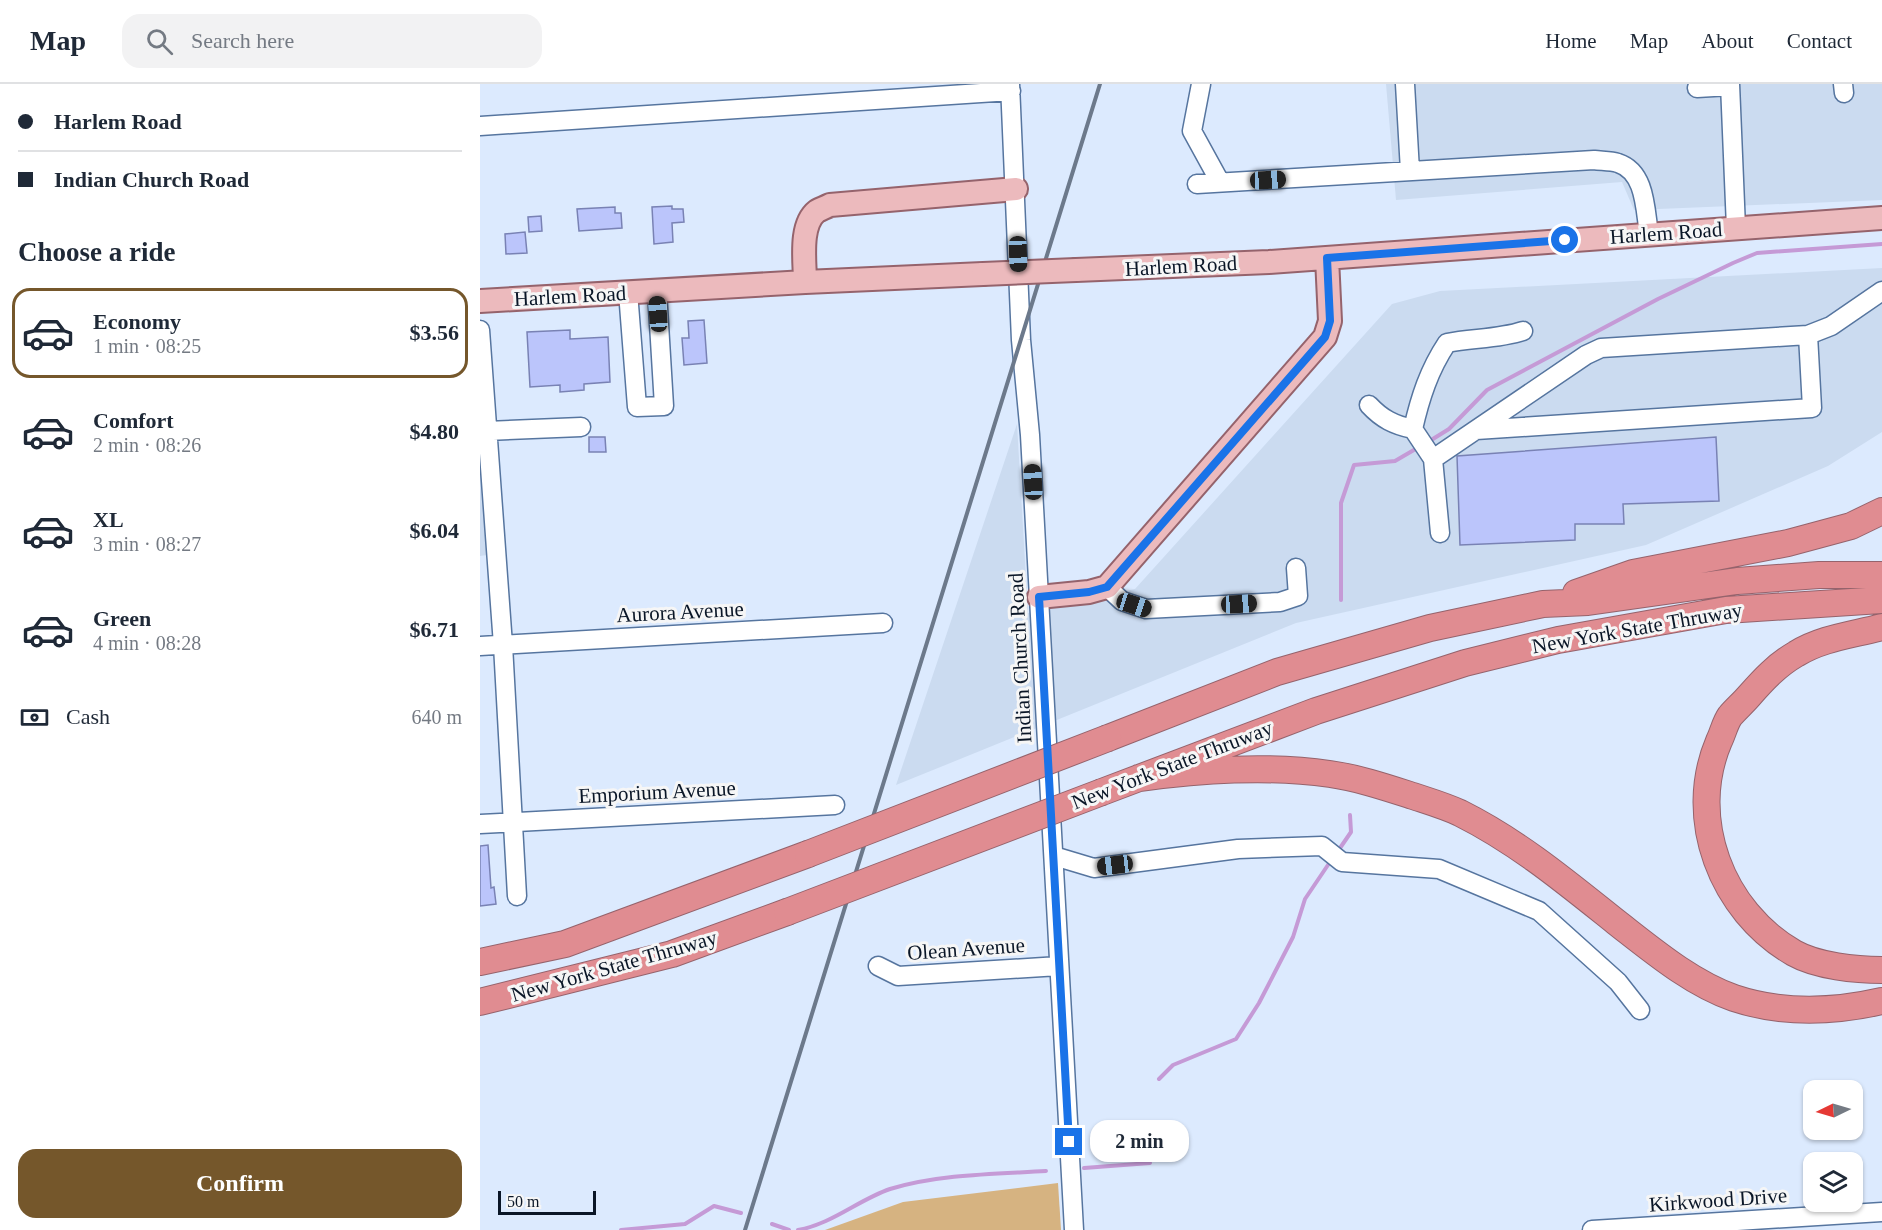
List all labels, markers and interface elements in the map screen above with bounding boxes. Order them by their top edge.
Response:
search box [122,14,542,68]
text: Map [30,25,86,56]
icon: search [143,25,176,58]
text: Search here [191,28,294,53]
text: Home [1545,29,1597,53]
text: Map [1630,29,1668,53]
text: About [1701,29,1754,53]
text: Contact [1787,29,1852,53]
text: Harlem Road [54,109,182,134]
text: Indian Church Road [54,167,249,192]
car [1250,170,1286,190]
street label: Harlem Road [1609,217,1723,249]
route start [1551,226,1578,253]
car [1008,236,1028,272]
text: Choose a ride [18,237,176,267]
street label: Harlem Road [1124,251,1238,281]
street label: Harlem Road [513,281,627,311]
car [648,295,668,333]
icon: car [21,306,75,360]
text: Economy [93,309,181,334]
text: $3.56 [410,320,459,345]
text: 1 min · 08:25 [93,335,201,357]
icon: car [21,405,75,459]
text: Comfort [93,408,174,433]
text: $4.80 [410,419,459,444]
text: 2 min · 08:26 [93,434,201,456]
car [1023,464,1043,500]
icon: car [21,504,75,558]
text: XL [93,507,124,532]
text: $6.04 [410,518,459,543]
text: 3 min · 08:27 [93,533,201,555]
street label: Indian Church Road [1004,572,1036,744]
car [1114,591,1154,619]
car [1221,594,1257,614]
street label: Aurora Avenue [616,597,744,627]
street label: New York State Thruway [1530,598,1744,658]
icon: car [21,603,75,657]
text: Green [93,606,151,631]
text: $6.71 [410,617,459,642]
text: 4 min · 08:28 [93,632,201,654]
icon: cash [18,701,51,734]
text: Cash [66,704,110,729]
text: 640 m [411,706,462,728]
street label: New York State Thruway [1068,715,1276,814]
street label: Emporium Avenue [578,776,736,808]
car [1096,854,1134,876]
street label: New York State Thruway [508,925,720,1007]
street label: Olean Avenue [906,933,1026,965]
north arrow [1803,1080,1863,1140]
map controls [1803,1080,1863,1212]
callout: 2 min [1090,1121,1189,1163]
route end [1055,1128,1082,1155]
text: 2 min [1115,1130,1164,1152]
button: Confirm [18,1149,462,1218]
button: layers [1803,1152,1863,1212]
street label: Kirkwood Drive [1648,1183,1788,1217]
scale bar [498,1188,596,1216]
text: 50 m [507,1193,539,1210]

